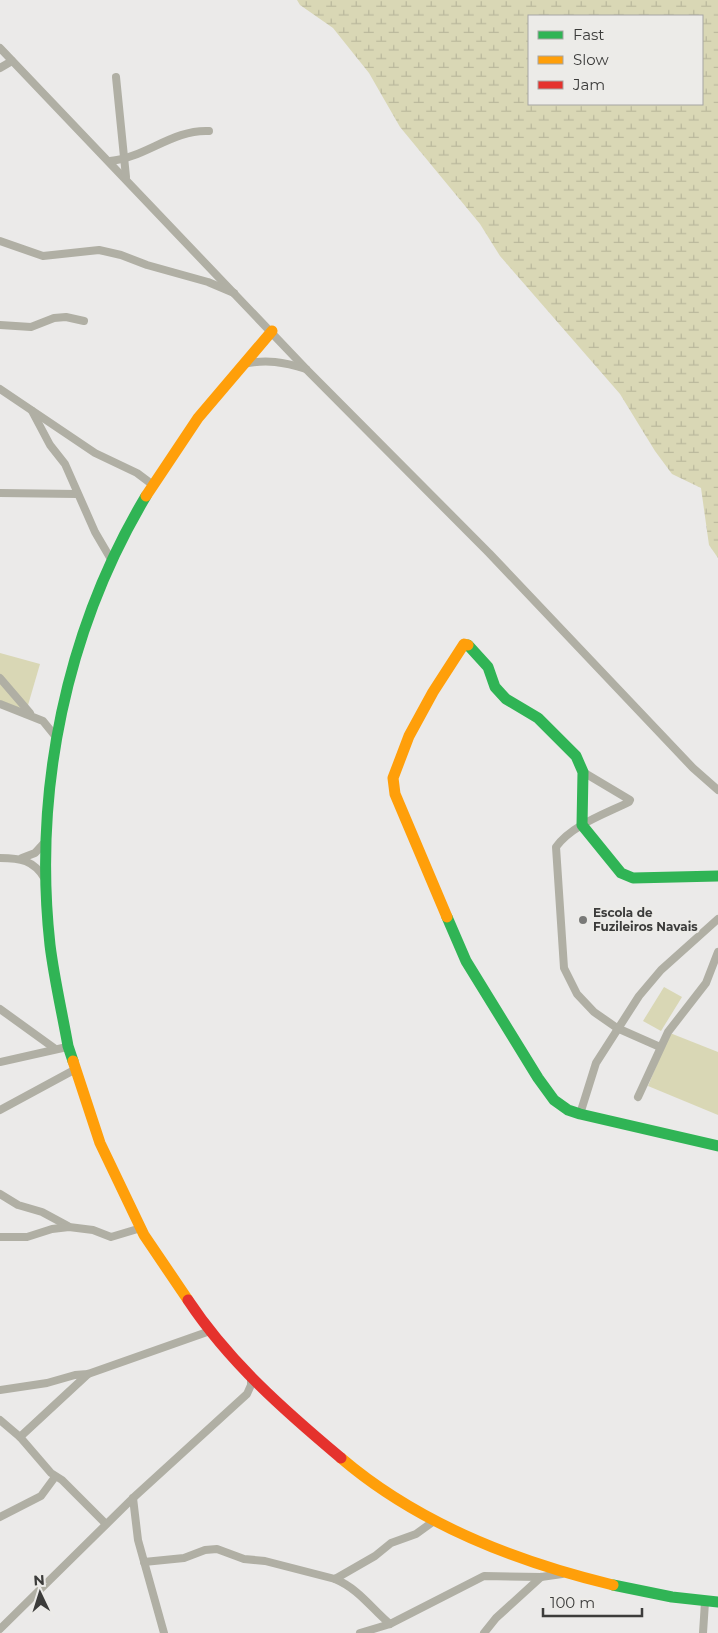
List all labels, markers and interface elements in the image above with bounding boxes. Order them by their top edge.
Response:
legend [528,15,703,105]
text: Fast [573,25,604,44]
text: Slow [573,50,609,69]
text: Jam [572,75,605,94]
place label: Escola de Fuzileiros Navais [593,905,698,934]
marker: Escola de Fuzileiros Navais [577,914,589,926]
north arrow [15,1568,65,1618]
text: N [33,1571,45,1589]
scale bar [543,1586,642,1618]
text: 100 m [550,1593,595,1612]

